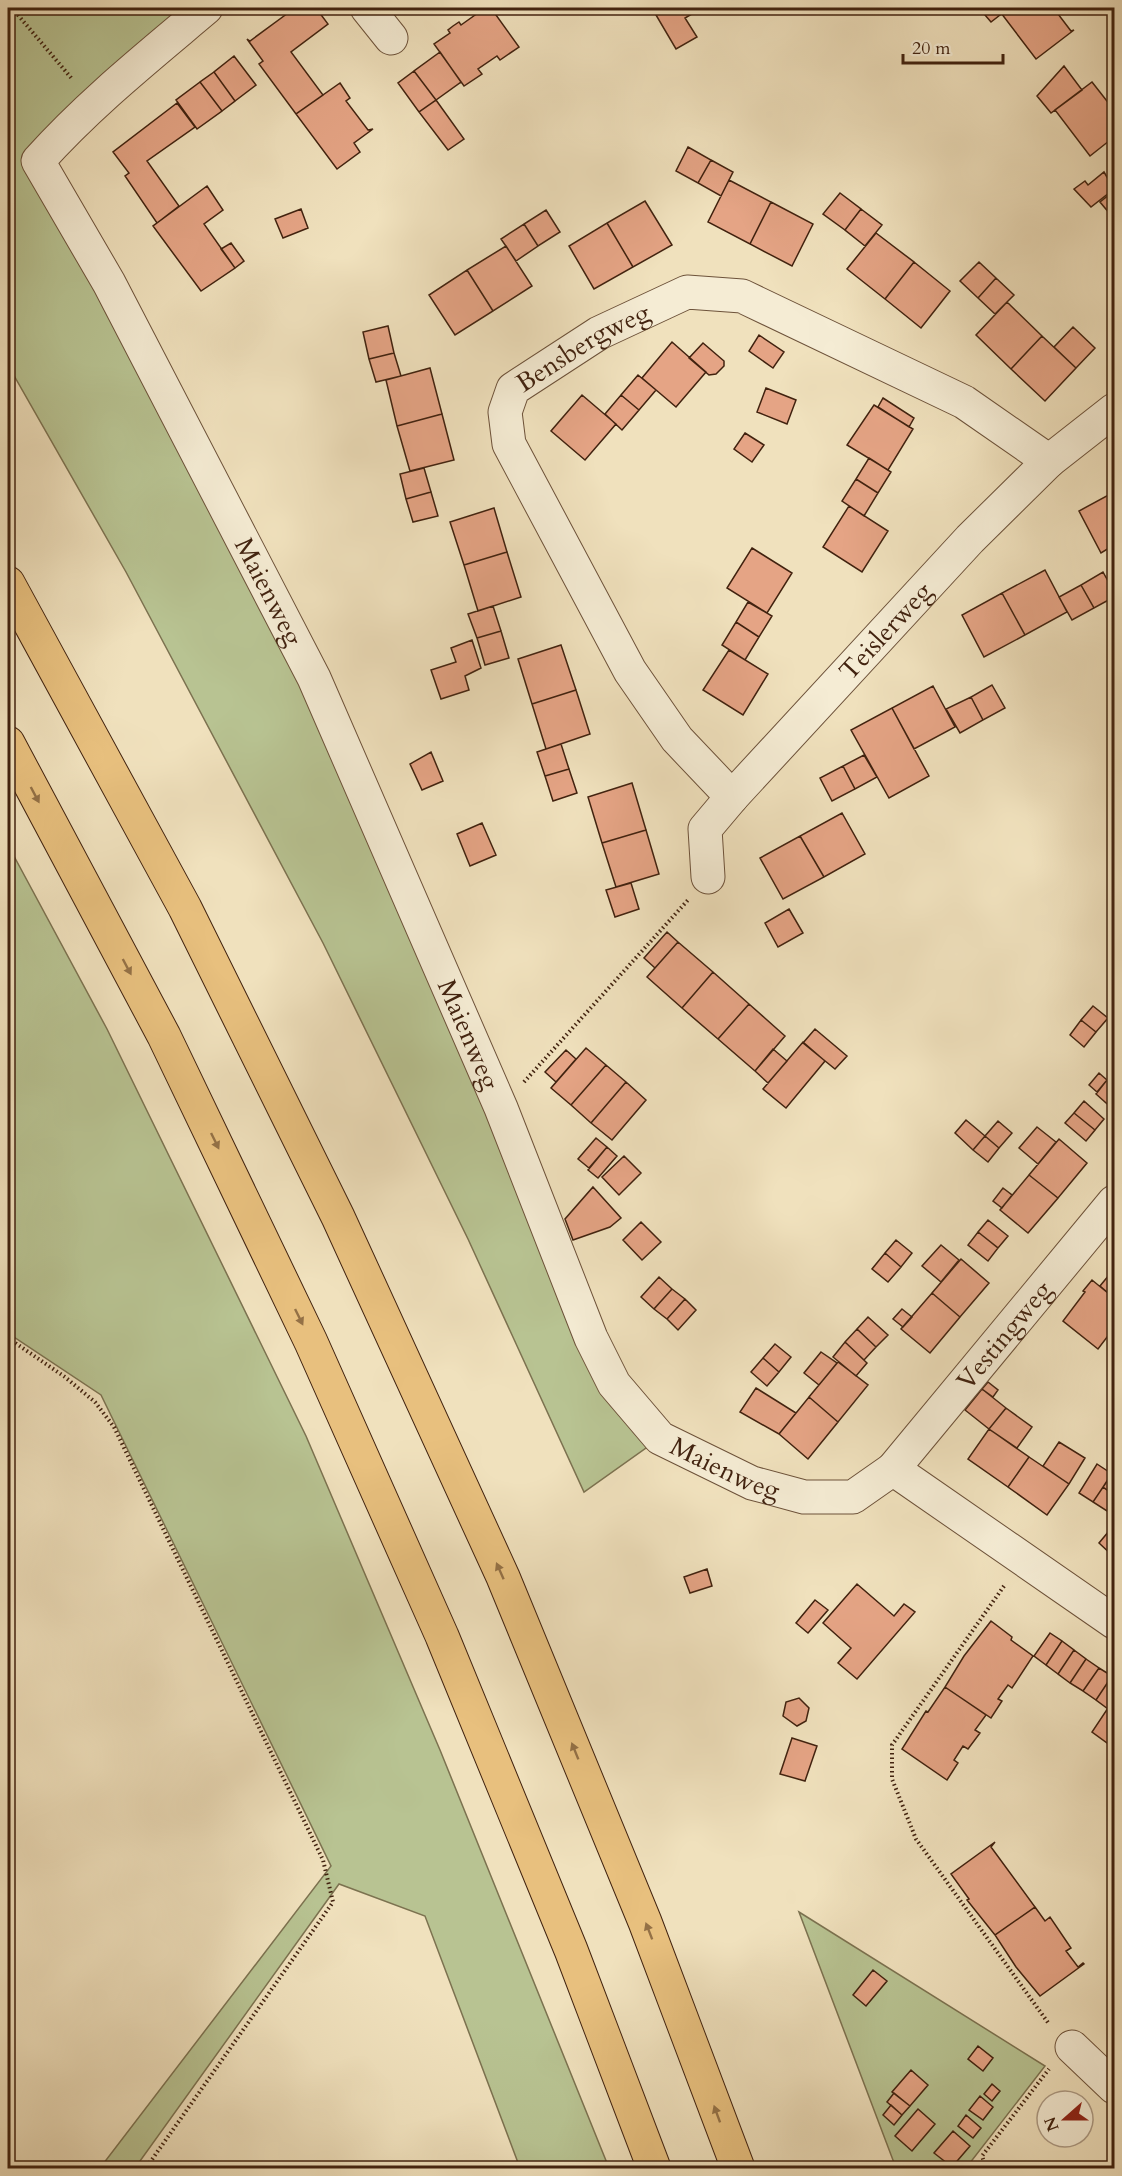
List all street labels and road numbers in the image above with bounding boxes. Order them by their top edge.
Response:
street label: Bensbergweg [509,295,656,401]
street label: Maienweg [226,532,311,652]
street label: Teislerweg [831,574,940,688]
street label: Maienweg [429,974,508,1095]
street label: Vestingweg [949,1273,1060,1397]
street label: Maienweg [664,1429,784,1508]

